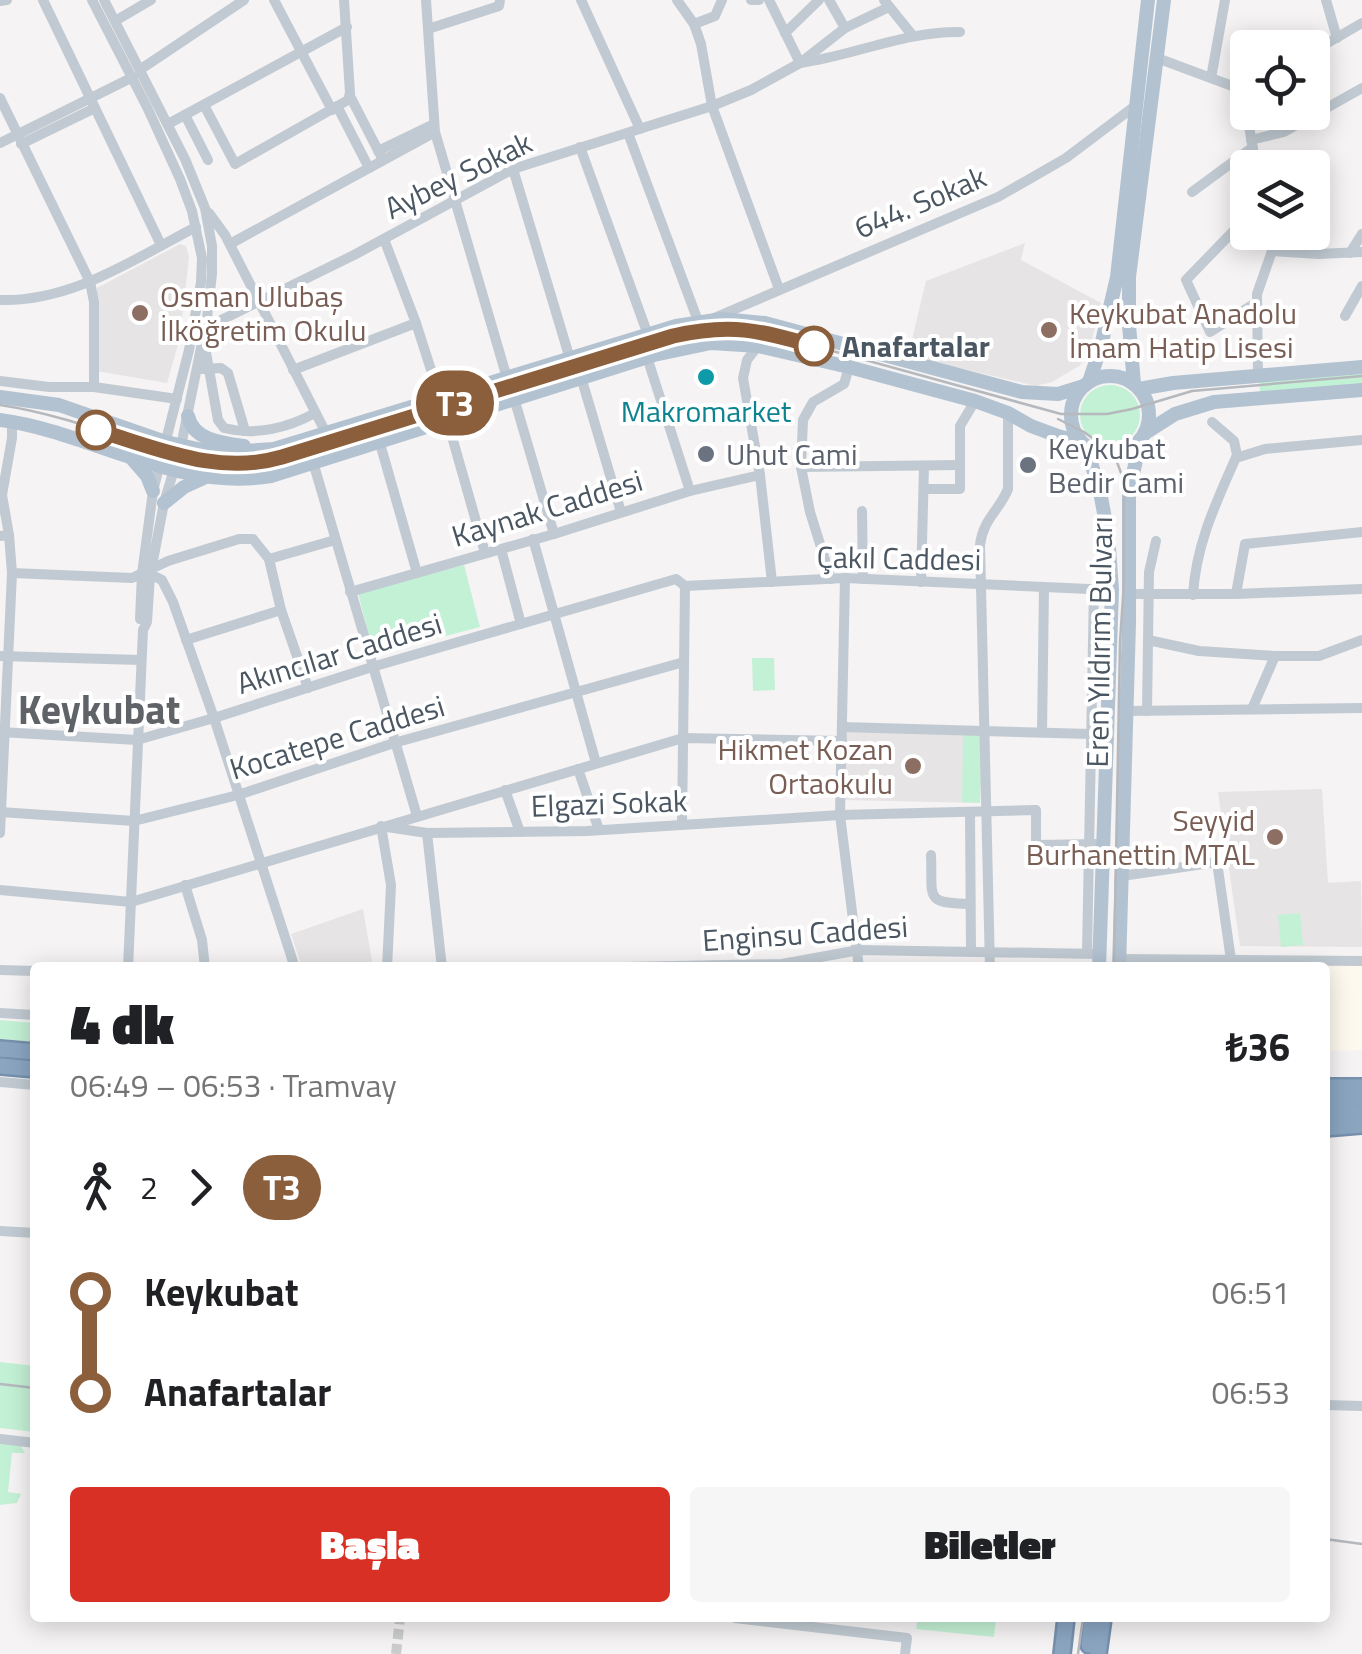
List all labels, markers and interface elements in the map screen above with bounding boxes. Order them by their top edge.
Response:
map controls [1230,30,1330,250]
button: locate [1230,30,1330,130]
street label: Aybey Sokak [376,119,540,231]
button: layers [1230,150,1330,250]
street label: 644. Sokak [847,154,993,250]
place label: Osman Ulubaş İlköğretim Okulu [160,273,366,353]
place label: Keykubat Anadolu İmam Hatip Lisesi [1069,290,1297,370]
marker: Osman Ulubaş İlköğretim Okulu [129,302,151,324]
marker: Keykubat Anadolu İmam Hatip Lisesi [1038,319,1060,341]
place label: Anafartalar [842,323,990,369]
marker: Anafartalar [795,327,833,365]
marker: Makromarket [695,366,717,388]
line badge: T3 [410,370,500,436]
text: T3 [436,376,474,430]
place label: Makromarket [621,388,792,434]
unlabelled marker [77,411,115,449]
place label: Keykubat Bedir Cami [1048,425,1184,505]
place label: Uhut Cami [726,431,858,477]
marker: Uhut Cami [695,443,717,465]
marker: Keykubat Bedir Cami [1017,454,1039,476]
street label: Kaynak Caddesi [446,457,648,559]
street label: Eren Yıldırım Bulvarı [1074,516,1124,768]
street label: Çakıl Caddesi [816,534,982,582]
street label: Akıncılar Caddesi [231,600,447,706]
district label: Keykubat [18,679,180,740]
street label: Kocatepe Caddesi [224,682,450,792]
place label: Hikmet Kozan Ortaokulu [717,726,893,806]
marker: Hikmet Kozan Ortaokulu [902,755,924,777]
street label: Elgazi Sokak [530,777,688,829]
place label: Seyyid Burhanettin MTAL [1026,797,1255,877]
marker: Seyyid Burhanettin MTAL [1264,826,1286,848]
street label: Enginsu Caddesi [701,903,909,963]
text: 4 dk [70,982,174,1065]
text: ₺36 [1226,1018,1290,1076]
text: 06:49 – 06:53 · Tramvay [70,1061,397,1109]
icon: walk [70,1160,125,1215]
icon: forward [173,1160,228,1215]
text: T3 [263,1160,301,1214]
text: 2 [140,1163,158,1211]
text: Keykubat [144,1263,298,1321]
text: 06:51 [1211,1268,1290,1316]
text: Anafartalar [144,1363,332,1421]
text: 06:53 [1211,1368,1290,1416]
button: Başla [70,1487,670,1602]
button: Biletler [690,1487,1290,1602]

